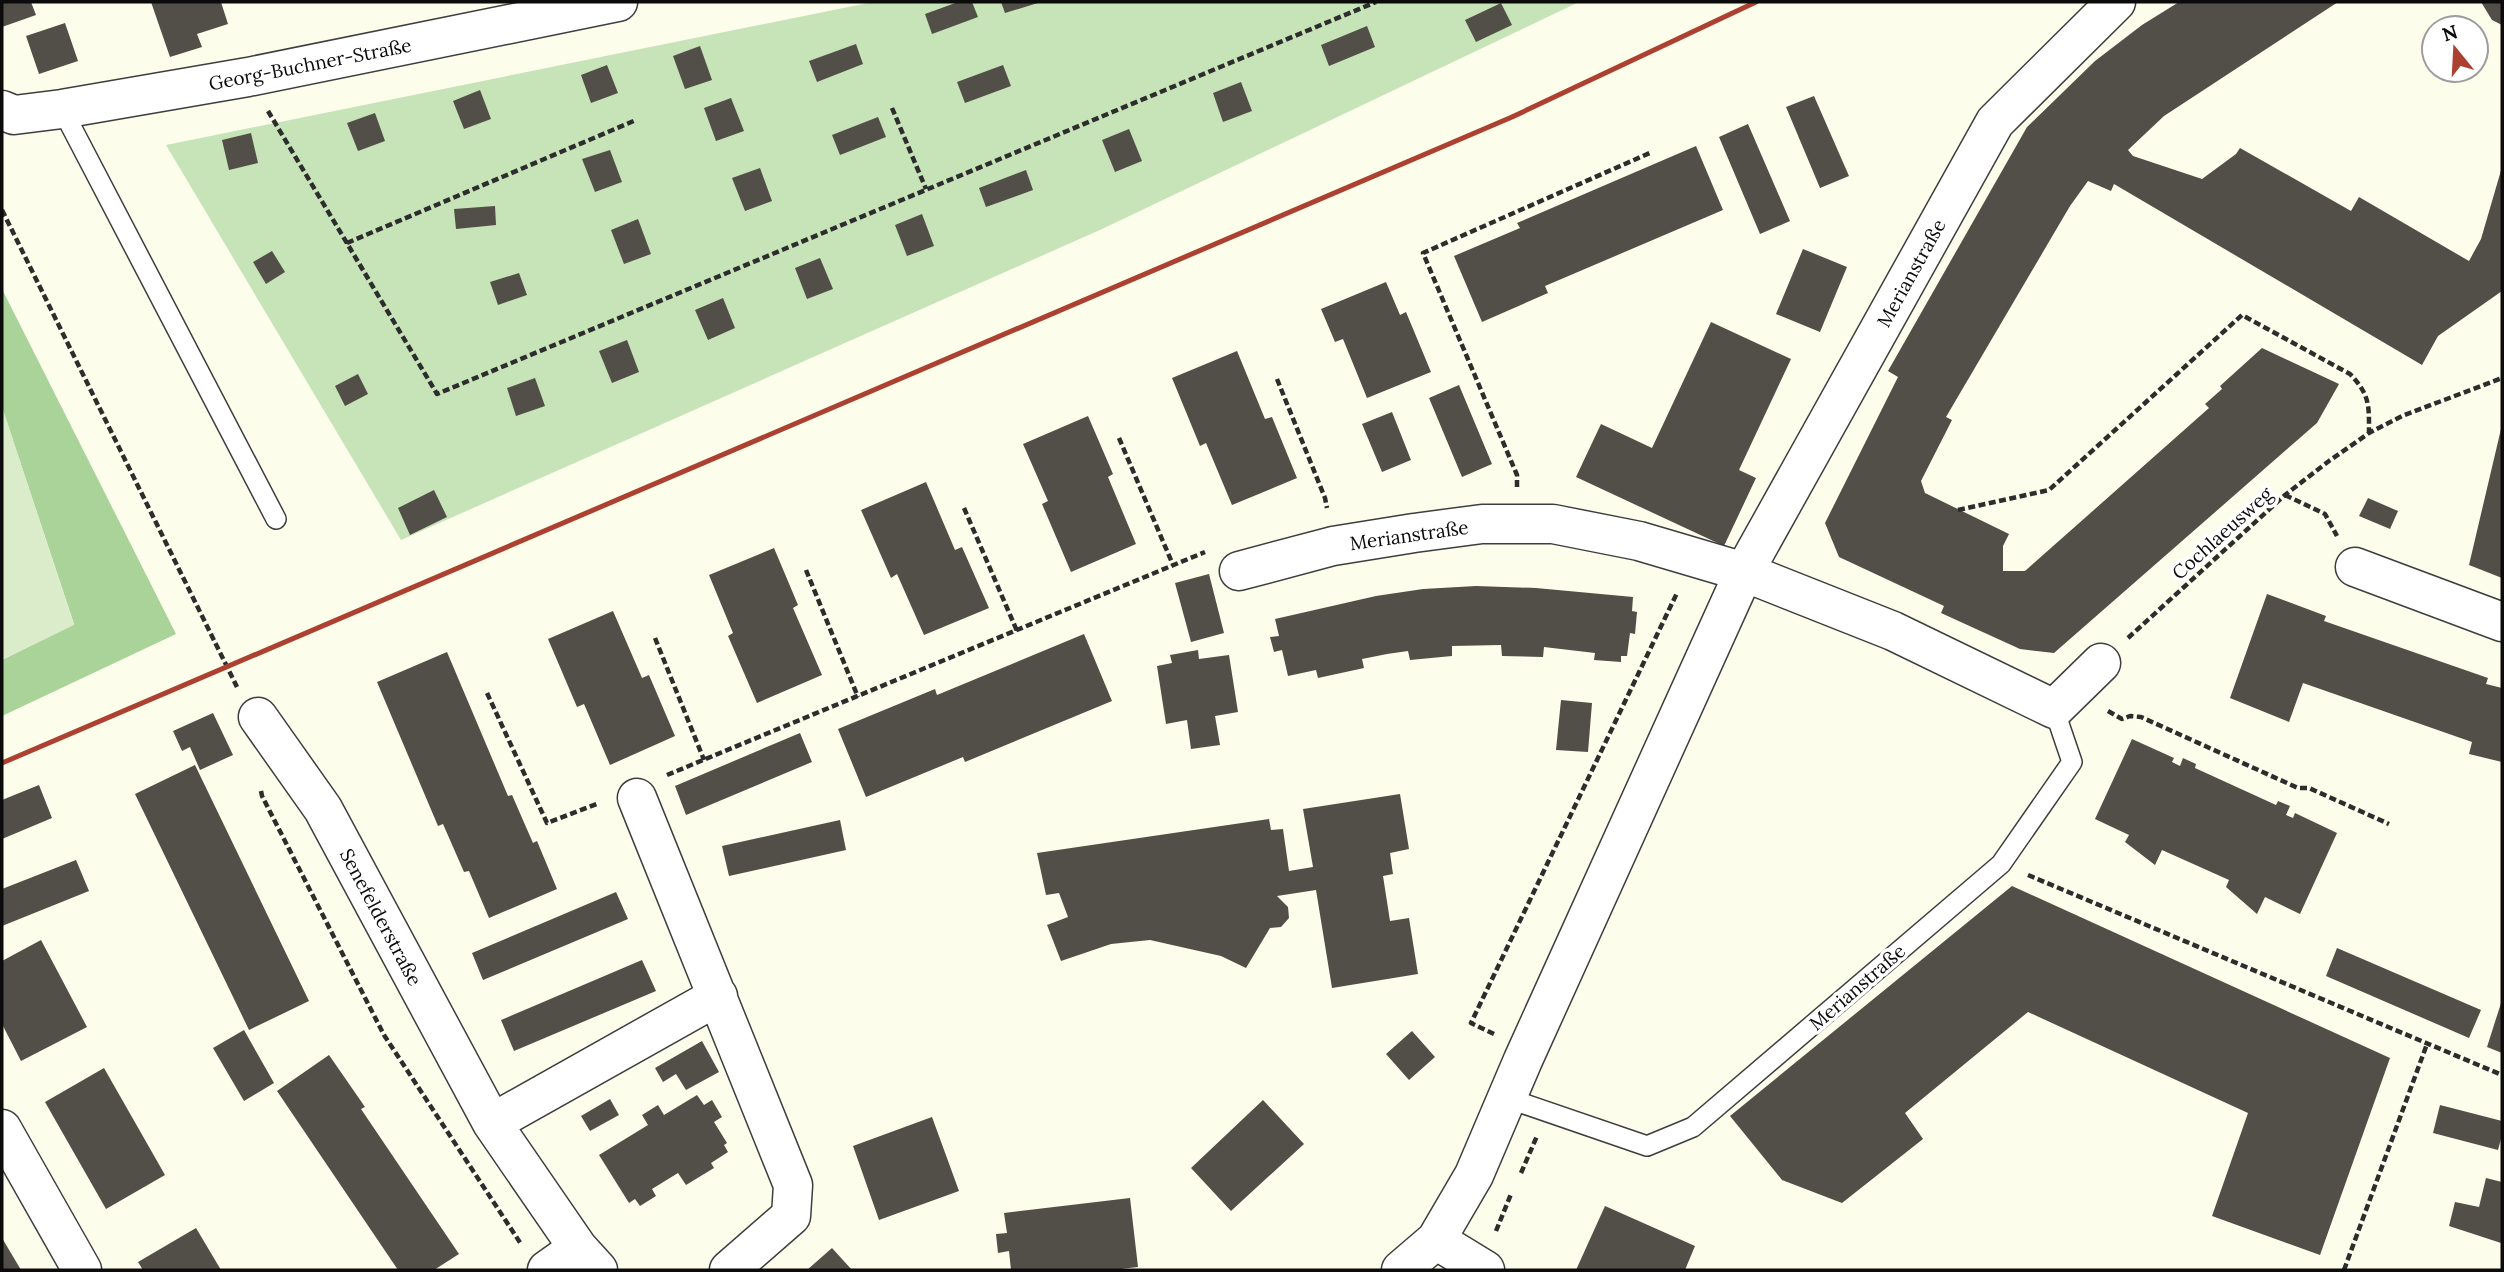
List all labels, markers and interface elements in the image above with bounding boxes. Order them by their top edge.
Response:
north arrow [2420,14,2490,84]
text: N [2439,19,2461,47]
street label: Georg-Buchner-Straße [207,33,413,95]
street label: Merianstraße [1871,215,1951,331]
street label: Cochlaeusweg [2167,481,2278,584]
street label: Merianstraße [1348,515,1470,555]
street label: Senefelderstraße [335,844,427,990]
street label: Merianstraße [1804,939,1910,1035]

